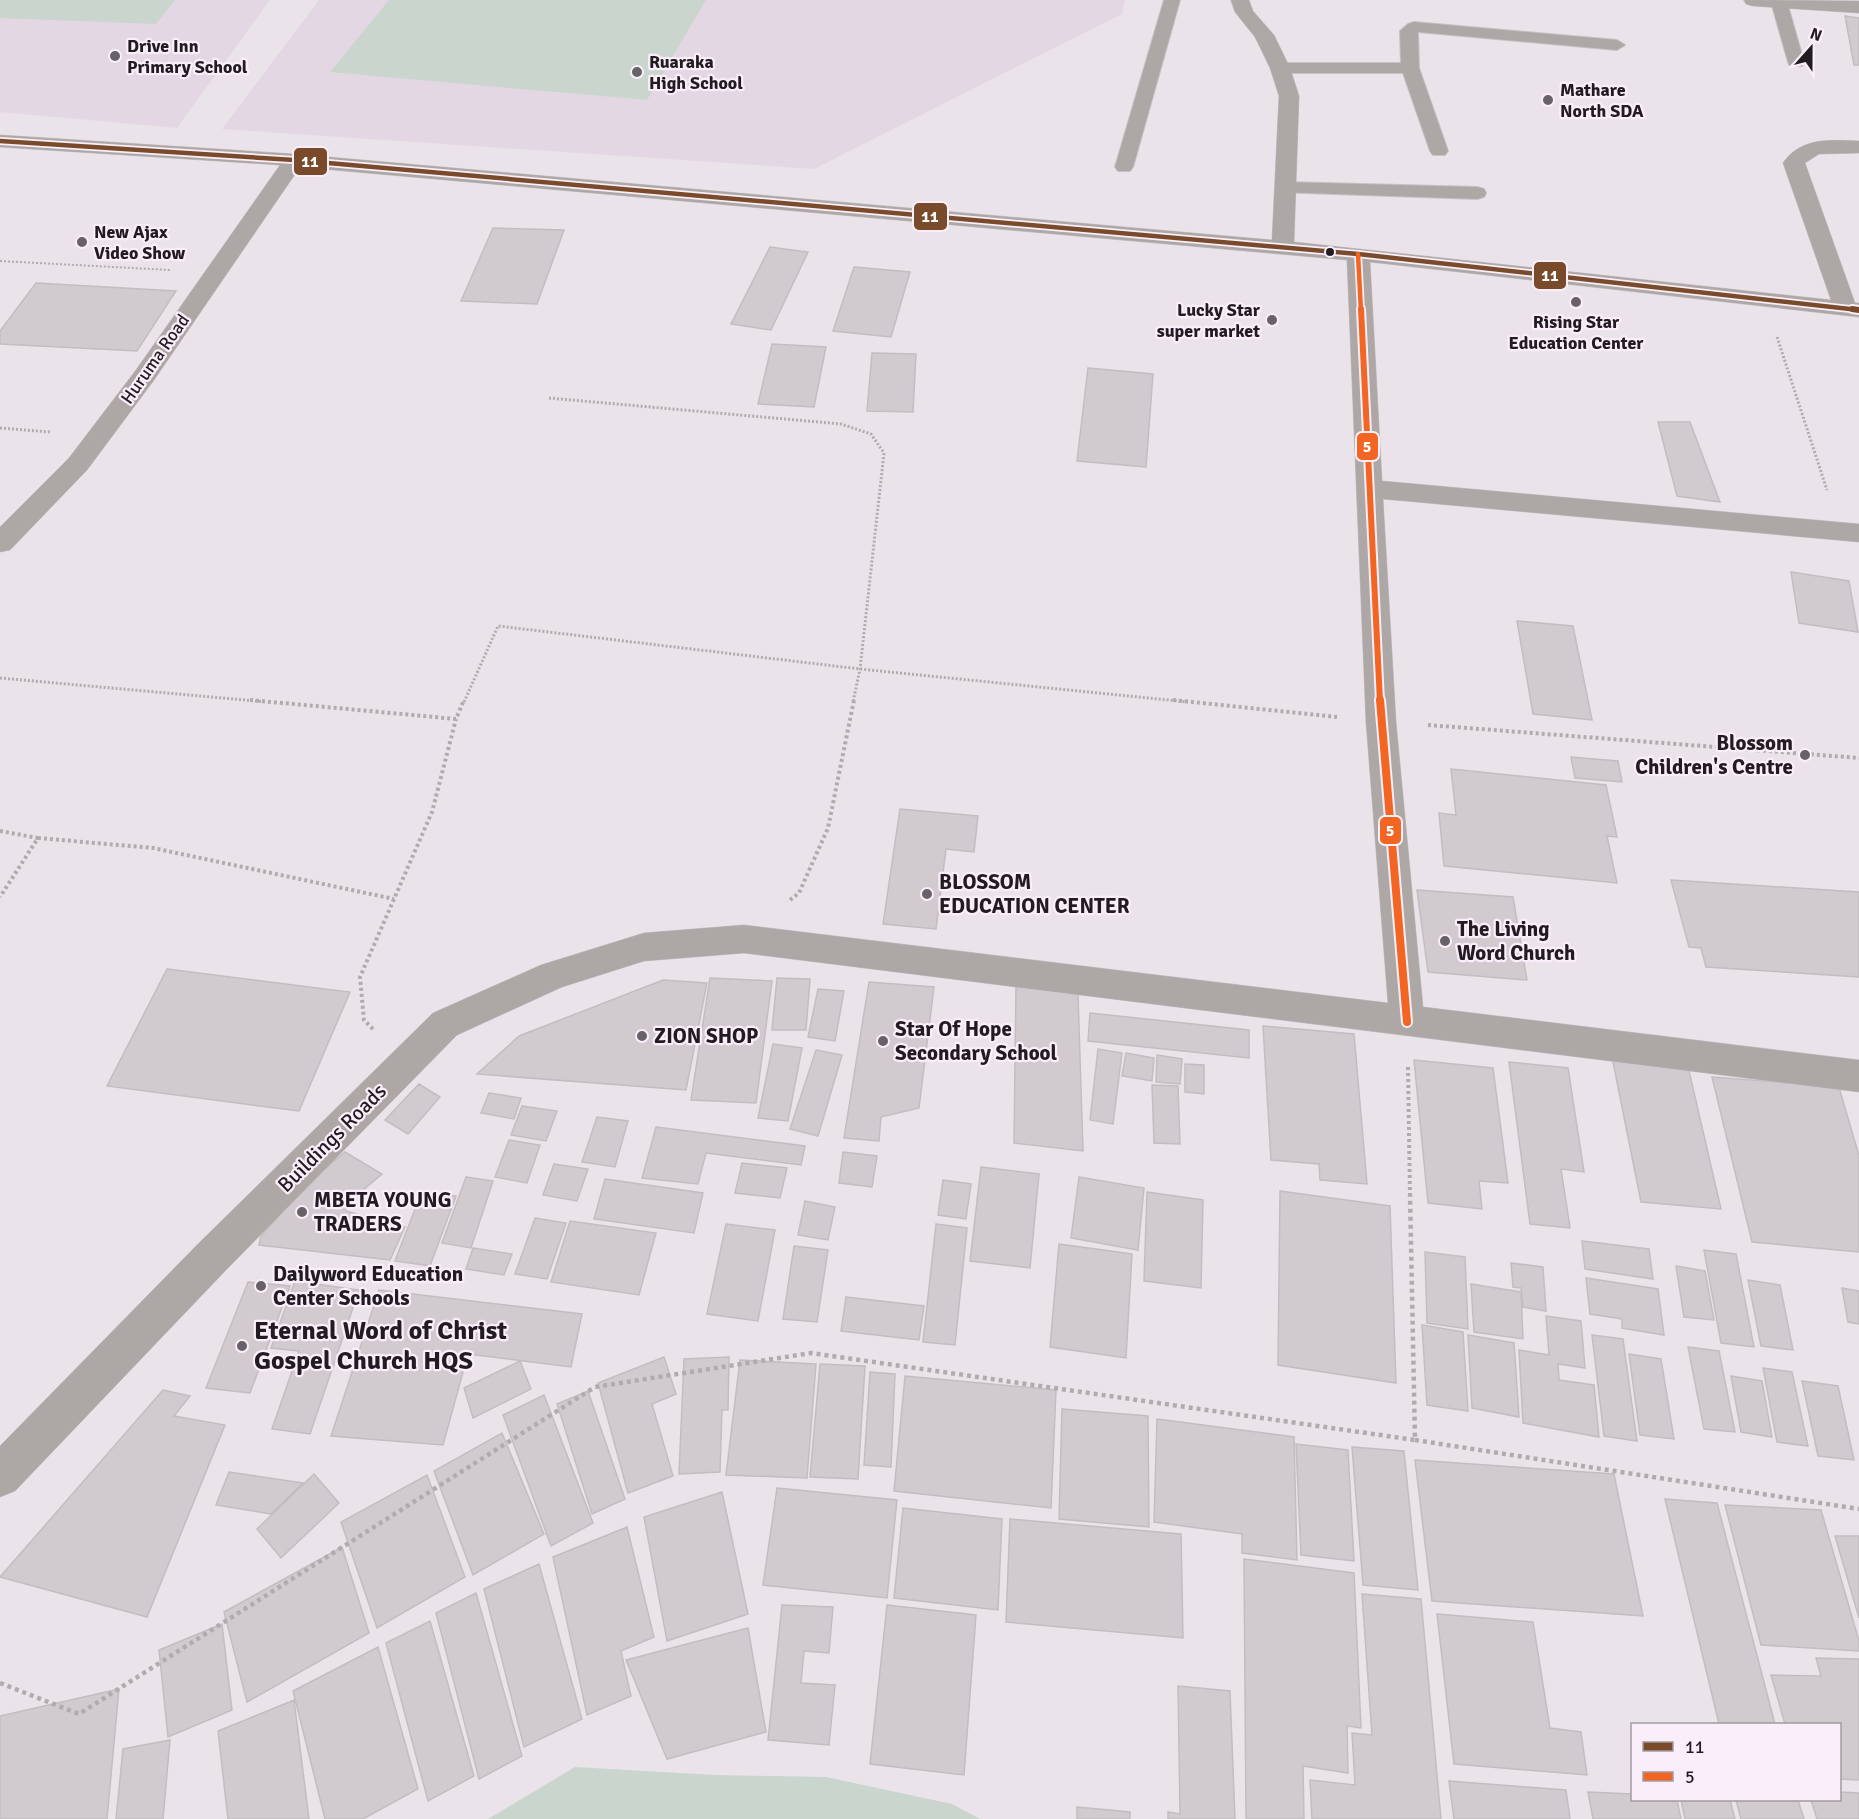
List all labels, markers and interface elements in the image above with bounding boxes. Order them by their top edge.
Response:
north arrow [1781,18,1841,78]
text: N [1807,24,1825,46]
place label: Drive Inn Primary School [127,35,248,78]
marker: Drive Inn Primary School [108,49,122,63]
place label: Ruaraka High School [649,51,743,94]
marker: Ruaraka High School [630,65,644,79]
place label: Mathare North SDA [1560,79,1644,122]
marker: Mathare North SDA [1541,93,1555,107]
line badge: 11 [293,147,328,176]
text: 11 [301,152,319,172]
line badge: 11 [913,202,948,231]
text: 11 [921,207,939,227]
place label: New Ajax Video Show [94,221,185,264]
marker: New Ajax Video Show [75,235,89,249]
unlabelled marker [1324,246,1336,258]
line badge: 11 [1533,261,1567,290]
text: 11 [1541,266,1559,286]
marker: Rising Star Education Center [1569,295,1583,309]
place label: Lucky Star super market [1157,299,1261,342]
street label: Huruma Road [116,310,194,408]
place label: Rising Star Education Center [1509,311,1644,354]
marker: Lucky Star super market [1265,313,1279,327]
line badge: 5 [1356,432,1379,461]
text: 5 [1363,437,1371,457]
place label: Blossom Children's Centre [1635,730,1793,780]
marker: Blossom Children's Centre [1798,748,1812,762]
line badge: 5 [1379,816,1402,845]
text: 5 [1386,821,1394,841]
place label: BLOSSOM EDUCATION CENTER [939,869,1130,919]
marker: BLOSSOM EDUCATION CENTER [920,887,934,901]
place label: The Living Word Church [1457,916,1575,966]
marker: The Living Word Church [1438,934,1452,948]
place label: Star Of Hope Secondary School [895,1016,1058,1066]
place label: ZION SHOP [654,1023,759,1049]
marker: ZION SHOP [635,1029,649,1043]
marker: Star Of Hope Secondary School [876,1034,890,1048]
street label: Buildings Roads [272,1078,392,1198]
place label: MBETA YOUNG TRADERS [314,1187,451,1237]
marker: MBETA YOUNG TRADERS [295,1205,309,1219]
place label: Dailyword Education Center Schools [273,1261,463,1311]
marker: Dailyword Education Center Schools [254,1279,268,1293]
place label: Eternal Word of Christ Gospel Church HQS [254,1315,507,1377]
marker: Eternal Word of Christ Gospel Church HQS [235,1339,249,1353]
legend [1631,1723,1841,1801]
text: 11 [1685,1736,1704,1758]
text: 5 [1685,1766,1695,1788]

